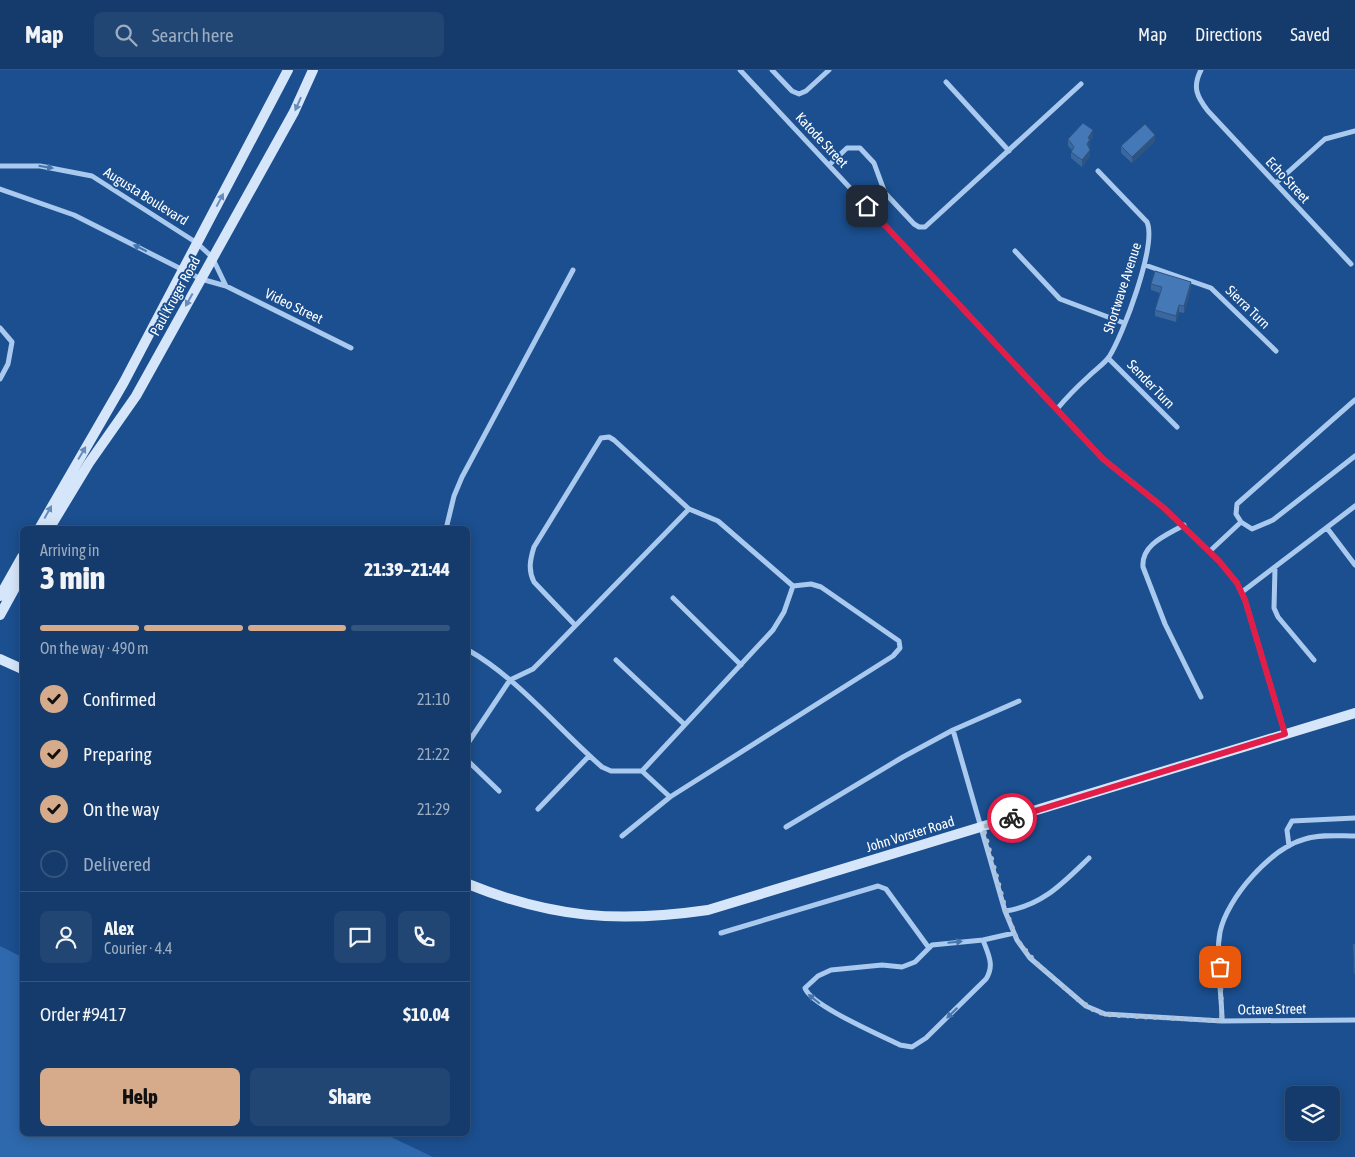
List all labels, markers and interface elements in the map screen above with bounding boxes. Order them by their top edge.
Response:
search box [94,12,444,57]
text: Map [25,21,64,48]
icon: search [112,21,140,49]
text: Search here [152,24,234,46]
text: Map [1138,24,1167,45]
text: Directions [1195,24,1262,45]
text: Saved [1290,24,1330,45]
one-way arrow [293,97,301,111]
street label: Katode Street [793,109,851,171]
street label: Echo Street [1263,154,1313,206]
one-way arrow [39,164,55,172]
street label: Augusta Boulevard [101,164,191,228]
pin [846,185,888,227]
icon: home [853,192,881,220]
one-way arrow [216,193,224,207]
street label: Shortwave Avenue [1100,241,1144,335]
one-way arrow [133,244,147,252]
street label: Paul Kruger Road [147,254,203,338]
street label: Sierra Turn [1223,282,1273,332]
street label: Video Street [263,285,325,327]
one-way arrow [185,293,193,308]
street label: Sender Turn [1124,356,1178,412]
one-way arrow [77,447,86,460]
one-way arrow [44,505,52,519]
text: Arriving in [40,541,100,559]
text: 21:39–21:44 [364,558,450,580]
text: 3 min [40,559,105,596]
text: On the way · 490 m [40,639,149,657]
icon: check [40,685,68,713]
text: Confirmed [83,688,156,710]
text: 21:10 [417,690,450,708]
icon: check [40,740,68,768]
text: Preparing [83,743,152,765]
text: 21:22 [417,745,450,763]
courier [987,793,1037,843]
icon: check [40,795,68,823]
text: On the way [83,798,160,820]
text: 21:29 [417,800,450,818]
icon: bike [998,804,1026,832]
street label: John Vorster Road [864,813,956,855]
text: Delivered [83,853,151,875]
button: person [40,911,92,963]
button: chat [334,911,386,963]
button: phone [398,911,450,963]
text: Alex [104,917,134,939]
one-way arrow [947,938,963,946]
text: Courier · 4.4 [104,939,173,957]
pin [1199,946,1241,988]
icon: bag [1206,953,1234,981]
one-way arrow [808,994,821,1005]
street label: Octave Street [1238,1000,1306,1018]
text: Order #9417 [40,1003,127,1025]
text: $10.04 [403,1003,450,1025]
one-way arrow [946,1007,958,1019]
button: Help [40,1068,240,1126]
button: Share [250,1068,450,1126]
map controls [1285,1086,1340,1141]
button: layers [1285,1086,1340,1141]

